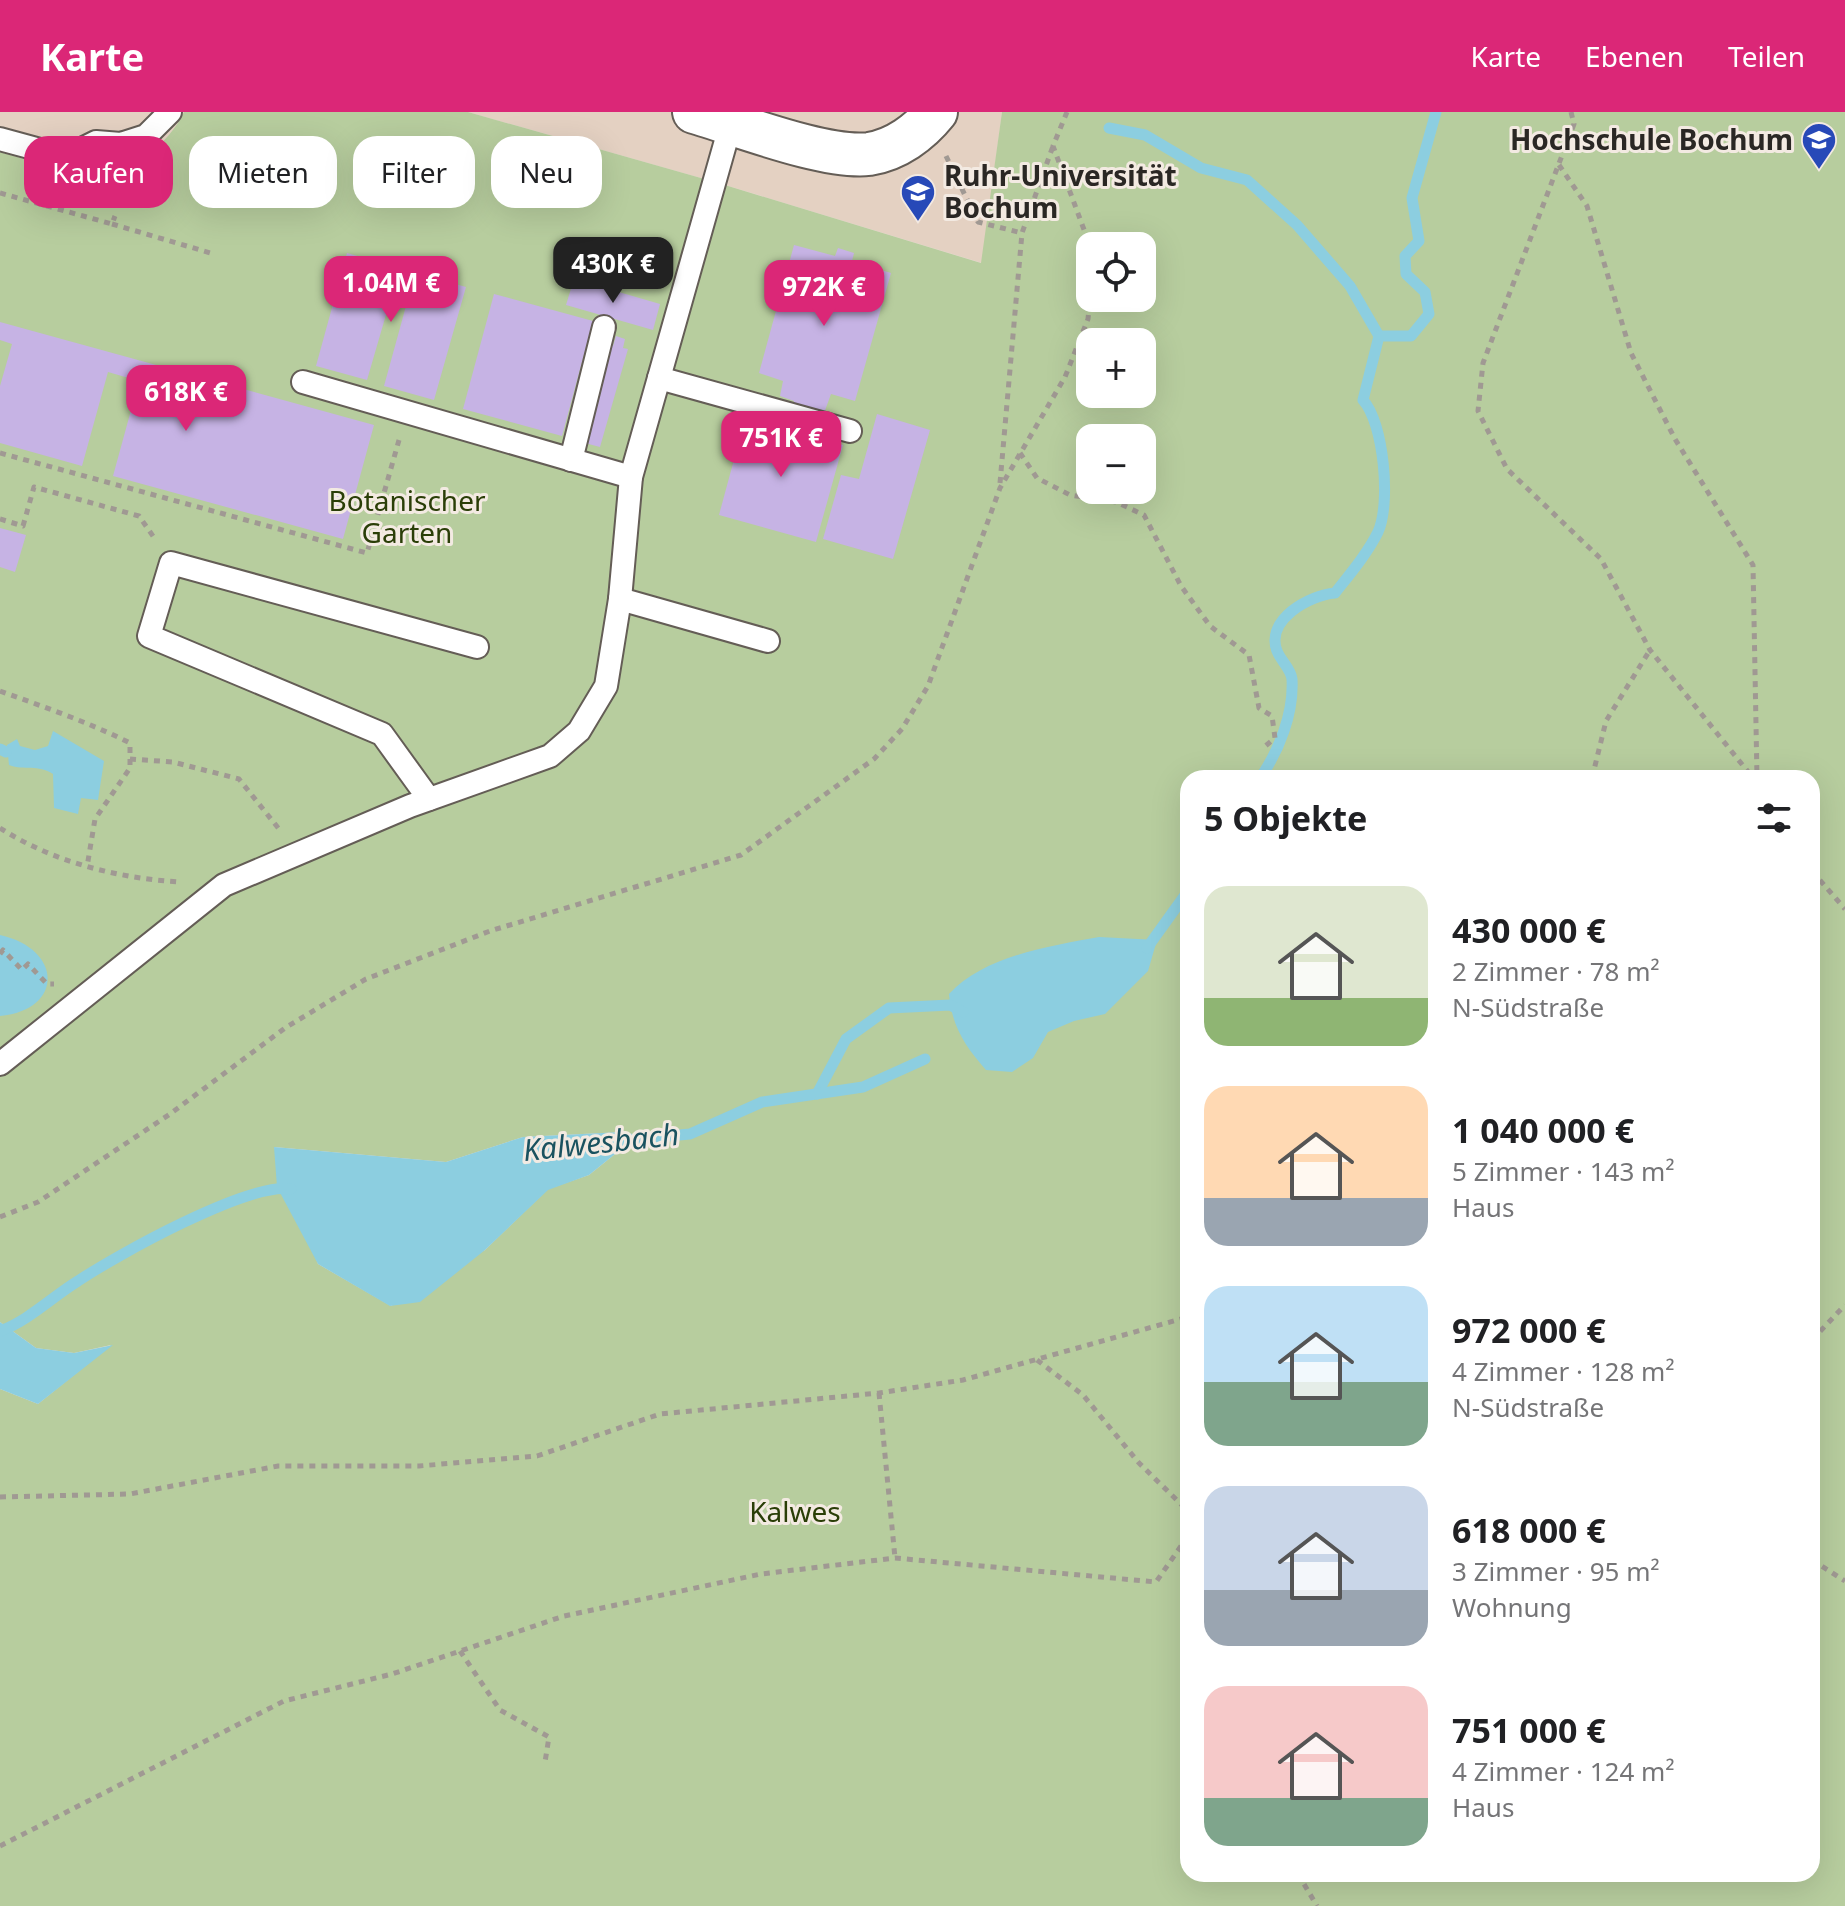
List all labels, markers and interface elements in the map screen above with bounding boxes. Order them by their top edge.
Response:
text: Karte [40,30,144,82]
text: Karte [1471,37,1541,75]
text: Ebenen [1585,37,1684,75]
text: Teilen [1728,37,1805,75]
place label: Hochschule Bochum [1510,120,1793,158]
school or university icon: Hochschule Bochum [1800,121,1838,171]
chip: Kaufen [24,136,173,208]
chip: Mieten [189,136,337,208]
chip: Filter [353,136,475,208]
chip: Neu [491,136,602,208]
place label: Ruhr-Universität Bochum [944,156,1177,226]
school or university icon: Ruhr-Universität Bochum [899,173,937,223]
map controls [1076,232,1156,504]
button: locate [1076,232,1156,312]
pin: 430K € [548,237,678,305]
text: 430K € [571,245,655,281]
pin: 1.04M € [317,256,465,324]
pin: 972K € [759,260,889,328]
text: 1.04M € [342,264,440,300]
text: 972K € [782,268,866,304]
button: + [1076,328,1156,408]
pin: 618K € [121,365,251,433]
text: 618K € [144,373,228,409]
pin: 751K € [716,411,846,479]
text: 751K € [739,419,823,455]
button: − [1076,424,1156,504]
park label: Botanischer Garten [329,481,486,551]
text: 5 Objekte [1204,795,1367,841]
icon: filters [1752,796,1796,840]
text: 430 000 € [1452,907,1606,953]
icon: home [1268,918,1364,1014]
text: 2 Zimmer · 78 m² [1452,953,1660,989]
text: N-Südstraße [1452,989,1604,1025]
text: 1 040 000 € [1452,1107,1634,1153]
water label: Kalwesbach [521,1113,681,1170]
icon: home [1268,1118,1364,1214]
text: 5 Zimmer · 143 m² [1452,1153,1675,1189]
text: Haus [1452,1189,1514,1225]
text: 972 000 € [1452,1307,1606,1353]
icon: home [1268,1318,1364,1414]
text: 4 Zimmer · 128 m² [1452,1353,1675,1389]
text: N-Südstraße [1452,1389,1604,1425]
park label: Kalwes [749,1492,841,1530]
text: 618 000 € [1452,1507,1606,1553]
icon: home [1268,1518,1364,1614]
text: 3 Zimmer · 95 m² [1452,1553,1660,1589]
text: Wohnung [1452,1589,1572,1625]
text: 751 000 € [1452,1707,1606,1753]
icon: home [1268,1718,1364,1814]
text: 4 Zimmer · 124 m² [1452,1753,1675,1789]
text: Haus [1452,1789,1514,1825]

